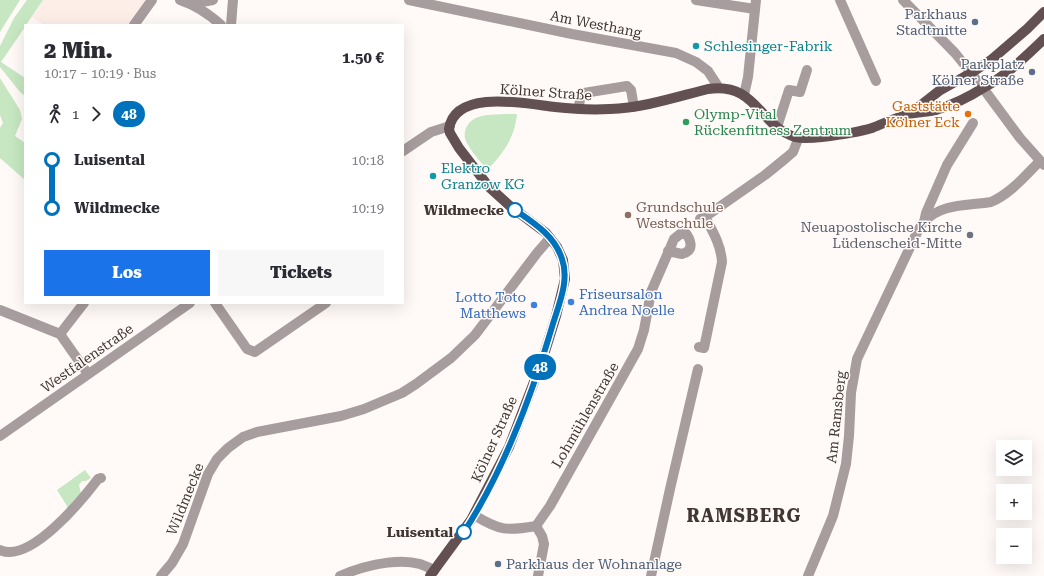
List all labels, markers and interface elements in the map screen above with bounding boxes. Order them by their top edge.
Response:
place label: Parkhaus Stadtmitte [896,6,967,38]
street label: Am Westhang [549,7,643,41]
marker: Parkhaus Stadtmitte [970,17,980,27]
text: 2 Min. [44,38,113,63]
place label: Schlesinger-Fabrik [704,38,833,54]
marker: Schlesinger-Fabrik [691,41,701,51]
text: 1.50 € [342,49,384,67]
place label: Parkplatz Kölner Straße [932,56,1024,88]
text: 10:17 – 10:19 · Bus [44,66,156,81]
marker: Parkplatz Kölner Straße [1027,67,1037,77]
street label: Kölner Straße [499,81,593,103]
place label: Gaststätte Kölner Eck [885,98,960,130]
icon: walk [44,103,66,125]
icon: forward [85,103,107,125]
text: 48 [121,106,137,122]
place label: Olymp-Vital Rückenfitness Zentrum [694,106,852,138]
text: 1 [72,107,79,122]
marker: Gaststätte Kölner Eck [963,109,973,119]
marker: Olymp-Vital Rückenfitness Zentrum [681,117,691,127]
text: Luisental [74,151,145,169]
text: 10:18 [352,153,384,168]
place label: Elektro Granzow KG [441,160,525,192]
marker: Elektro Granzow KG [428,171,438,181]
text: Wildmecke [74,199,160,217]
place label: Grundschule Westschule [636,199,724,231]
text: 10:19 [352,201,384,216]
place label: Wildmecke [424,202,504,218]
marker: Wildmecke [507,202,523,218]
marker: Grundschule Westschule [623,210,633,220]
place label: Neuapostolische Kirche Lüdenscheid-Mitte [800,219,962,251]
marker: Neuapostolische Kirche Lüdenscheid-Mitte [965,230,975,240]
button: Los [44,250,210,296]
button: Tickets [218,250,384,296]
place label: Friseursalon Andrea Noelle [579,286,675,318]
place label: Lotto Toto Matthews [455,289,526,321]
marker: Friseursalon Andrea Noelle [566,297,576,307]
marker: Lotto Toto Matthews [529,300,539,310]
street label: Westfalenstraße [38,320,136,396]
line badge: 48 [522,354,558,380]
text: 48 [532,359,548,375]
street label: Lohmühlenstraße [548,359,622,471]
street label: Am Ramsberg [823,370,849,464]
street label: Kölner Straße [468,393,520,484]
map controls [996,440,1032,564]
button: layers [996,440,1032,476]
street label: Wildmecke [163,460,207,537]
button: + [996,484,1032,520]
district label: RAMSBERG [687,505,801,526]
place label: Luisental [387,524,453,540]
marker: Luisental [456,524,472,540]
button: − [996,528,1032,564]
place label: Parkhaus der Wohnanlage [506,556,682,572]
marker: Parkhaus der Wohnanlage [493,559,503,569]

